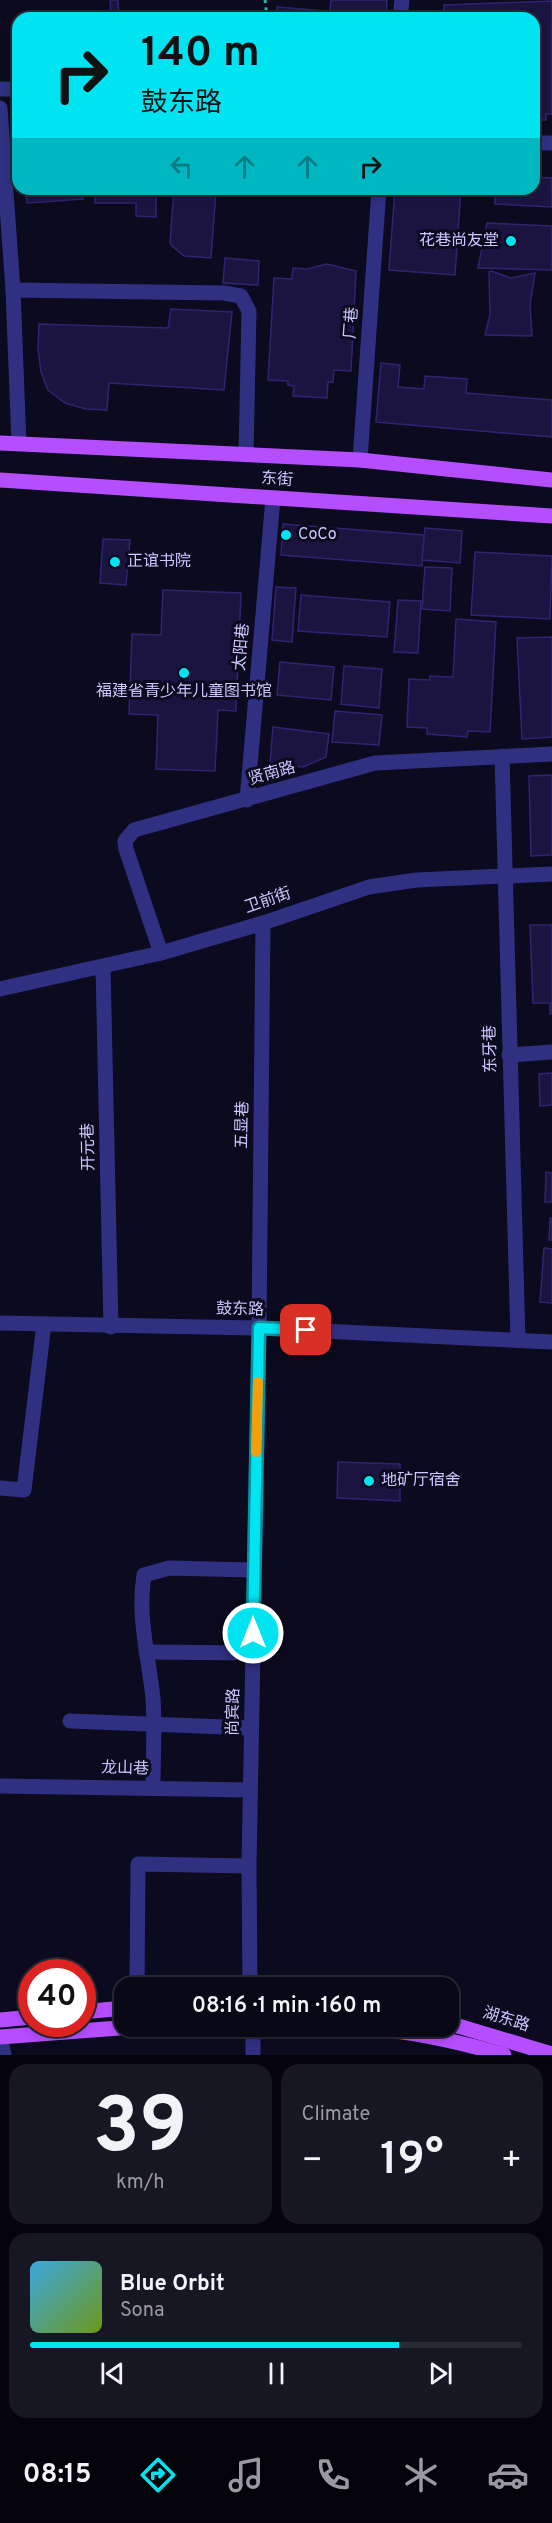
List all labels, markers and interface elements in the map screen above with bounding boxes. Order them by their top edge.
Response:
text: 140 m [141,28,260,81]
icon: right [42,36,120,114]
text: 鼓东路 [141,87,222,121]
icon: left [165,150,198,183]
icon: ahead [228,150,261,183]
icon: ahead [291,150,324,183]
icon: right [354,150,387,183]
place label: 花巷尚友堂 [419,231,499,251]
marker: 花巷尚友堂 [504,234,518,248]
street label: 厂巷 [341,306,363,340]
street label: 东街 [260,469,294,491]
place label: CoCo [298,525,337,545]
marker: CoCo [279,528,293,542]
place label: 正谊书院 [127,552,191,572]
marker: 正谊书院 [108,555,122,569]
street label: 太阳巷 [230,622,254,672]
marker: 福建省青少年儿童图书馆 [177,666,191,680]
place label: 福建省青少年儿童图书馆 [96,682,272,702]
street label: 贤南路 [246,758,298,790]
street label: 卫前街 [242,884,294,918]
street label: 东牙巷 [481,1025,501,1073]
street label: 五显巷 [233,1101,253,1149]
street label: 开元巷 [79,1123,99,1171]
street label: 鼓东路 [216,1300,264,1320]
pin [280,1304,331,1355]
icon: arrive [289,1313,322,1346]
place label: 地矿厅宿舍 [381,1471,461,1491]
marker: 地矿厅宿舍 [362,1474,376,1488]
position arrow [221,1601,285,1665]
street label: 尚宾路 [224,1688,244,1736]
street label: 龙山巷 [101,1759,149,1779]
speed limit sign: 40 [18,1959,96,2037]
text: 08:16 · 1 min · 160 m [192,1993,381,2020]
street label: 湖东路 [480,2003,532,2037]
text: 39 [93,2081,188,2180]
text: Climate [302,2102,370,2128]
text: 19° [380,2133,444,2190]
text: − [302,2141,323,2183]
text: + [501,2141,522,2183]
text: km/h [116,2170,165,2196]
text: Blue Orbit [120,2271,225,2298]
text: Sona [120,2298,165,2324]
icon: previous [96,2357,129,2390]
icon: pause [260,2357,293,2390]
icon: next [424,2357,457,2390]
icon: directions [137,2454,179,2496]
icon: music [225,2454,267,2496]
icon: phone [312,2454,354,2496]
icon: climate [400,2454,442,2496]
icon: car [487,2454,529,2496]
text: 08:15 [23,2458,91,2492]

